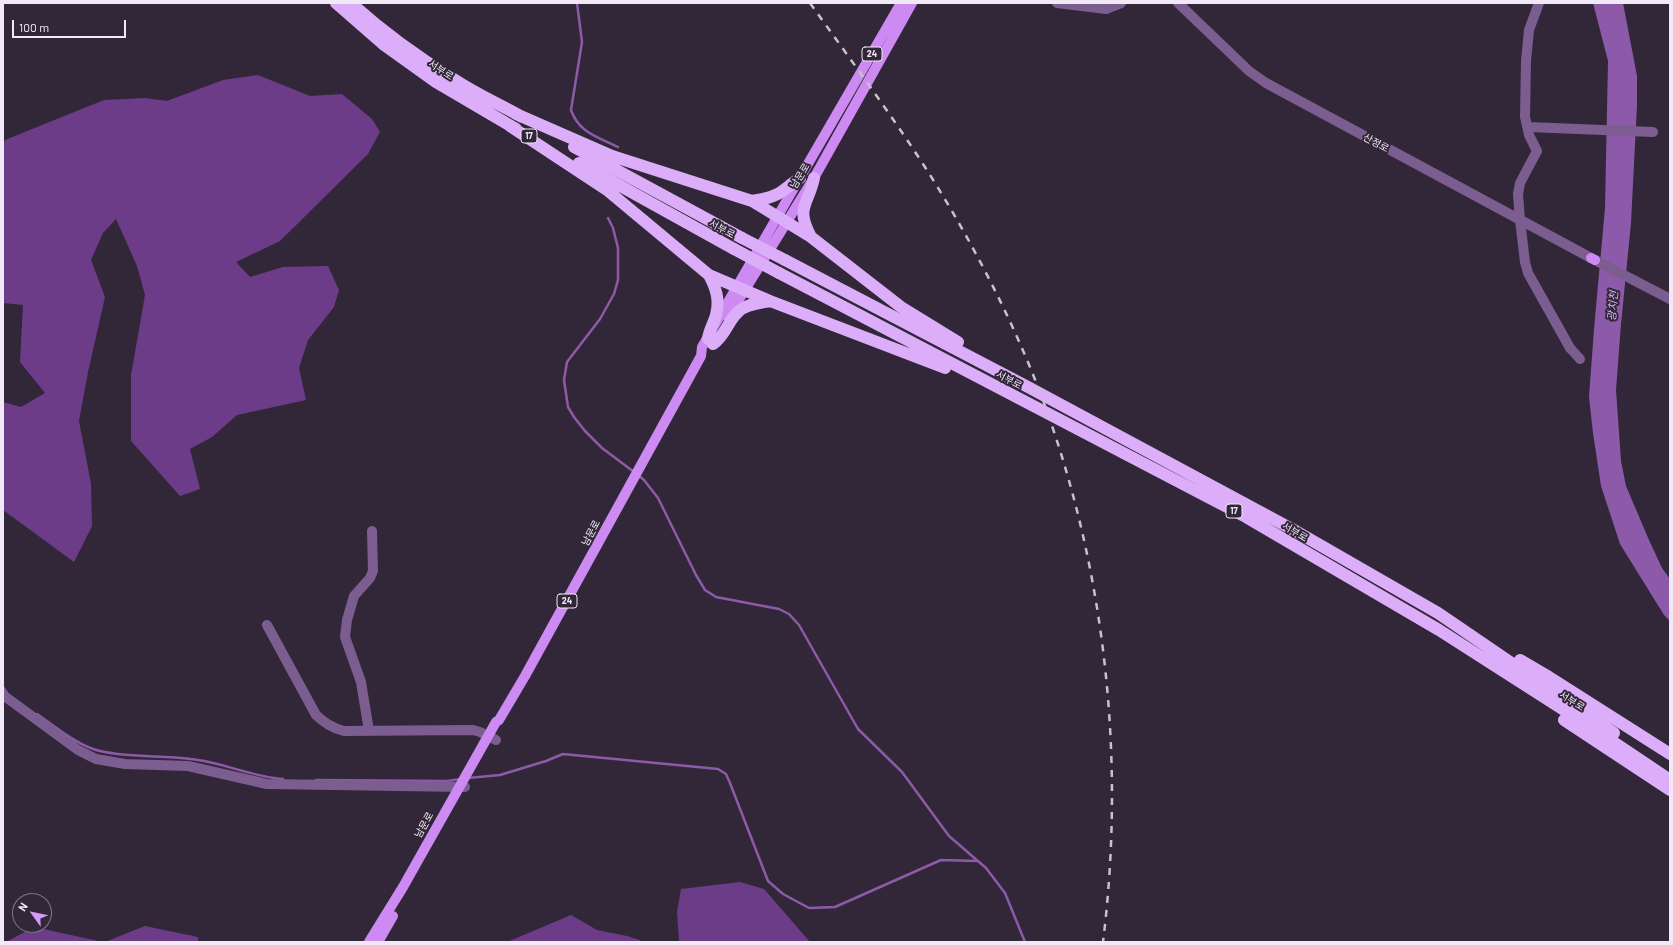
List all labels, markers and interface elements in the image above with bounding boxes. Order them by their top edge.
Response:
scale bar [14,12,128,38]
text: 100 m [19,20,49,34]
road number: 24 [862,47,882,61]
street label: 서부로 [426,57,456,83]
road number: 17 [521,129,537,143]
street label: 산정로 [1361,131,1391,155]
street label: 남문로 [788,161,812,191]
street label: 서부로 [707,217,737,241]
water label: 광치천 [1605,290,1621,322]
street label: 서부로 [994,368,1024,392]
road number: 17 [1226,504,1242,518]
street label: 남문로 [579,518,603,548]
street label: 서부로 [1280,520,1310,544]
road number: 24 [557,594,577,608]
street label: 서부로 [1557,689,1587,713]
street label: 남문로 [412,810,436,840]
north arrow [12,893,52,933]
text: N [15,900,30,913]

